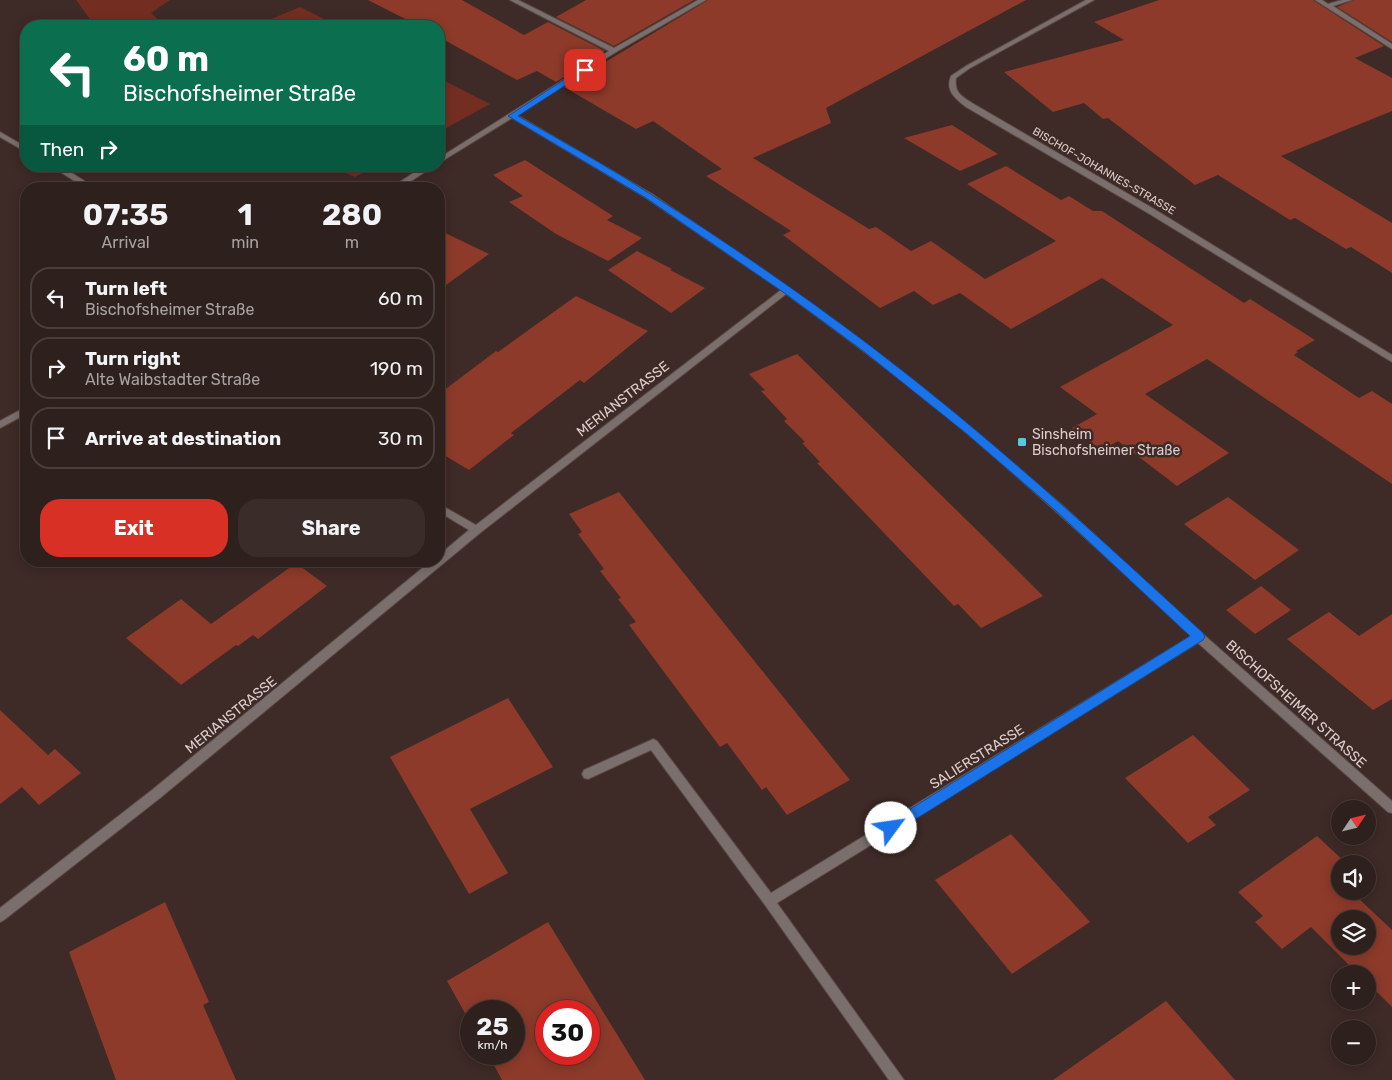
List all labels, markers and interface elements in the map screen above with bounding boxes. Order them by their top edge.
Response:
text: 60 m [123,38,209,80]
icon: left [40,40,105,105]
pin [564,49,606,91]
icon: arrive [571,56,599,84]
text: Bischofsheimer Straße [123,80,356,107]
street label: BISCHOF-JOHANNES-STRASSE [1030,125,1178,217]
icon: right [94,135,122,163]
text: Then [40,138,84,161]
text: 07:35 [83,197,168,233]
text: 1 [238,197,253,233]
text: 280 [322,197,382,233]
text: Arrival [102,233,150,252]
text: min [231,233,259,252]
text: m [345,233,359,252]
text: Turn left [85,277,167,300]
icon: left [42,284,70,312]
text: 60 m [378,287,423,310]
text: Bischofsheimer Straße [85,300,254,319]
text: Turn right [85,347,180,370]
icon: right [42,354,70,382]
text: 190 m [370,357,423,380]
street label: MERIANSTRASSE [573,358,673,440]
text: Alte Waibstadter Straße [85,370,260,389]
icon: arrive [42,424,70,452]
place label: Sinsheim Bischofsheimer Straße [1032,426,1180,459]
text: Arrive at destination [85,427,281,450]
text: 30 m [378,427,423,450]
marker: Sinsheim Bischofsheimer Straße [1016,436,1028,448]
button: Exit [40,499,228,557]
button: Share [238,499,425,557]
street label: BISCHOFSHEIMER STRASSE [1222,636,1370,772]
street label: MERIANSTRASSE [182,673,280,757]
street label: SALIERSTRASSE [927,721,1027,793]
north arrow [1331,800,1376,845]
map controls [1331,800,1376,1065]
position arrow [864,801,916,853]
button: sound [1331,855,1376,900]
button: layers [1331,910,1376,955]
button: + [1331,965,1376,1010]
speed limit sign: 30 [535,1000,600,1065]
text: 25 [476,1012,509,1041]
button: − [1331,1020,1376,1065]
text: km/h [478,1038,507,1052]

